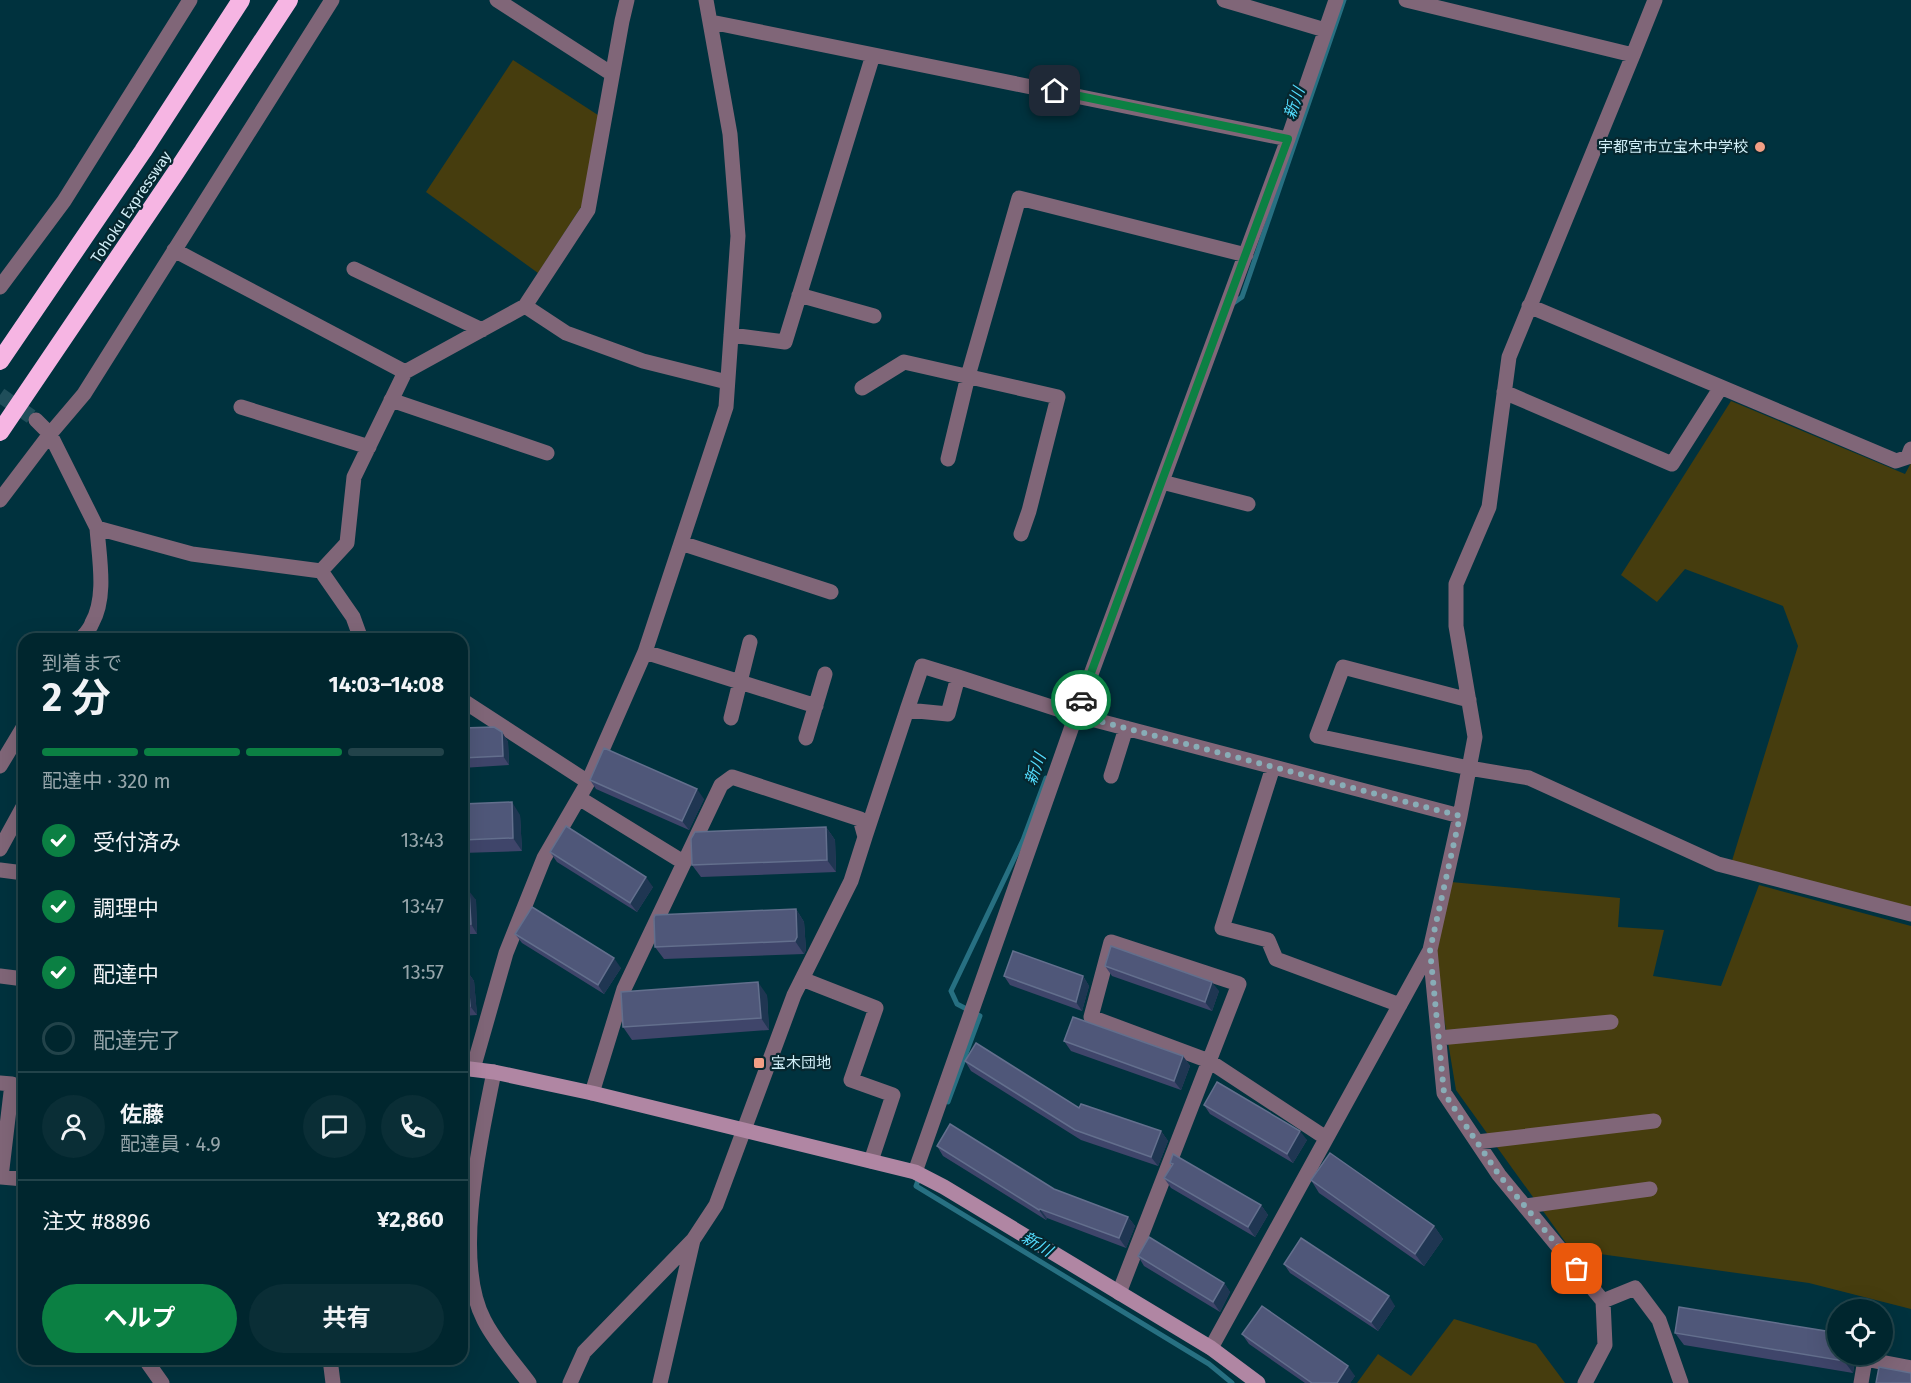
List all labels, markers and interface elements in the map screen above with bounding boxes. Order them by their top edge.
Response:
pin [1029,65,1080,116]
icon: home [1038,74,1071,107]
water label: 新川 [1280,83,1309,121]
place label: 宇都宮市立宝木中学校 [1598,138,1748,156]
marker: 宇都宮市立宝木中学校 [1753,140,1767,154]
street label: Tohoku Expressway [87,147,175,266]
text: 到着まで [42,651,122,675]
courier [1051,670,1111,730]
text: 14:03–14:08 [329,671,444,698]
text: 2 分 [42,675,110,721]
icon: car [1065,684,1098,717]
water label: 新川 [1021,749,1050,787]
text: 配達中 · 320 m [42,769,171,793]
icon: check [42,824,75,857]
text: 13:43 [400,828,444,852]
text: 受付済み [93,829,181,856]
icon: check [42,890,75,923]
text: 13:47 [402,894,444,918]
text: 調理中 [93,895,159,922]
icon: check [42,956,75,989]
text: 13:57 [402,960,444,984]
text: 配達中 [93,961,159,988]
text: 配達完了 [93,1027,181,1054]
place label: 宝木団地 [771,1054,831,1072]
marker: 宝木団地 [752,1056,766,1070]
button: person [42,1095,105,1158]
button: chat [303,1095,366,1158]
button: phone [381,1095,444,1158]
text: 佐藤 [120,1101,164,1128]
text: 配達員 · 4.9 [120,1132,221,1156]
text: ¥2,860 [377,1206,444,1233]
text: 注文 #8896 [42,1208,150,1235]
water label: 新川 [1018,1228,1057,1261]
pin [1551,1243,1602,1294]
icon: bag [1560,1252,1593,1285]
button: ヘルプ [42,1284,237,1353]
button: 共有 [249,1284,444,1353]
map controls [1827,1299,1893,1365]
button: locate [1827,1299,1893,1365]

